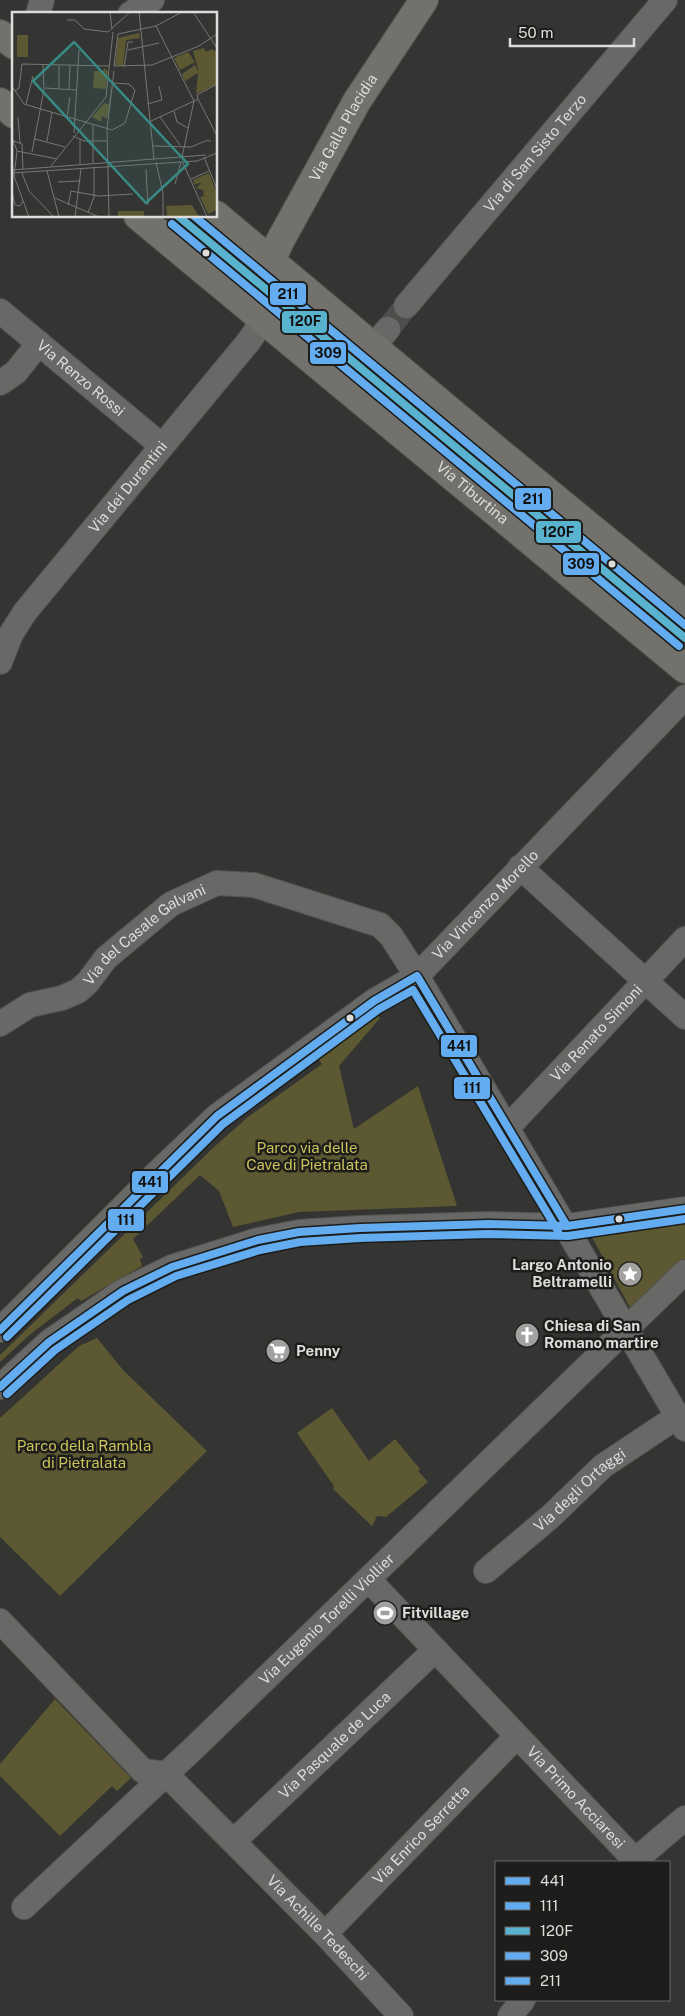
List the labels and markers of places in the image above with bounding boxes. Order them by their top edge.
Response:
unlabelled marker [201,248,211,258]
unlabelled marker [607,559,617,569]
unlabelled marker [345,1013,355,1023]
unlabelled marker [614,1214,624,1224]
place label: Largo Antonio Beltramelli [512,1256,612,1290]
place icon: Largo Antonio Beltramelli [617,1261,643,1287]
place label: Chiesa di San Romano martire [544,1317,659,1351]
church icon: Chiesa di San Romano martire [514,1322,540,1348]
supermarket icon: Penny [265,1338,291,1364]
place label: Penny [296,1342,341,1359]
sports icon: Fitvillage [372,1600,398,1626]
place label: Fitvillage [402,1604,469,1621]

